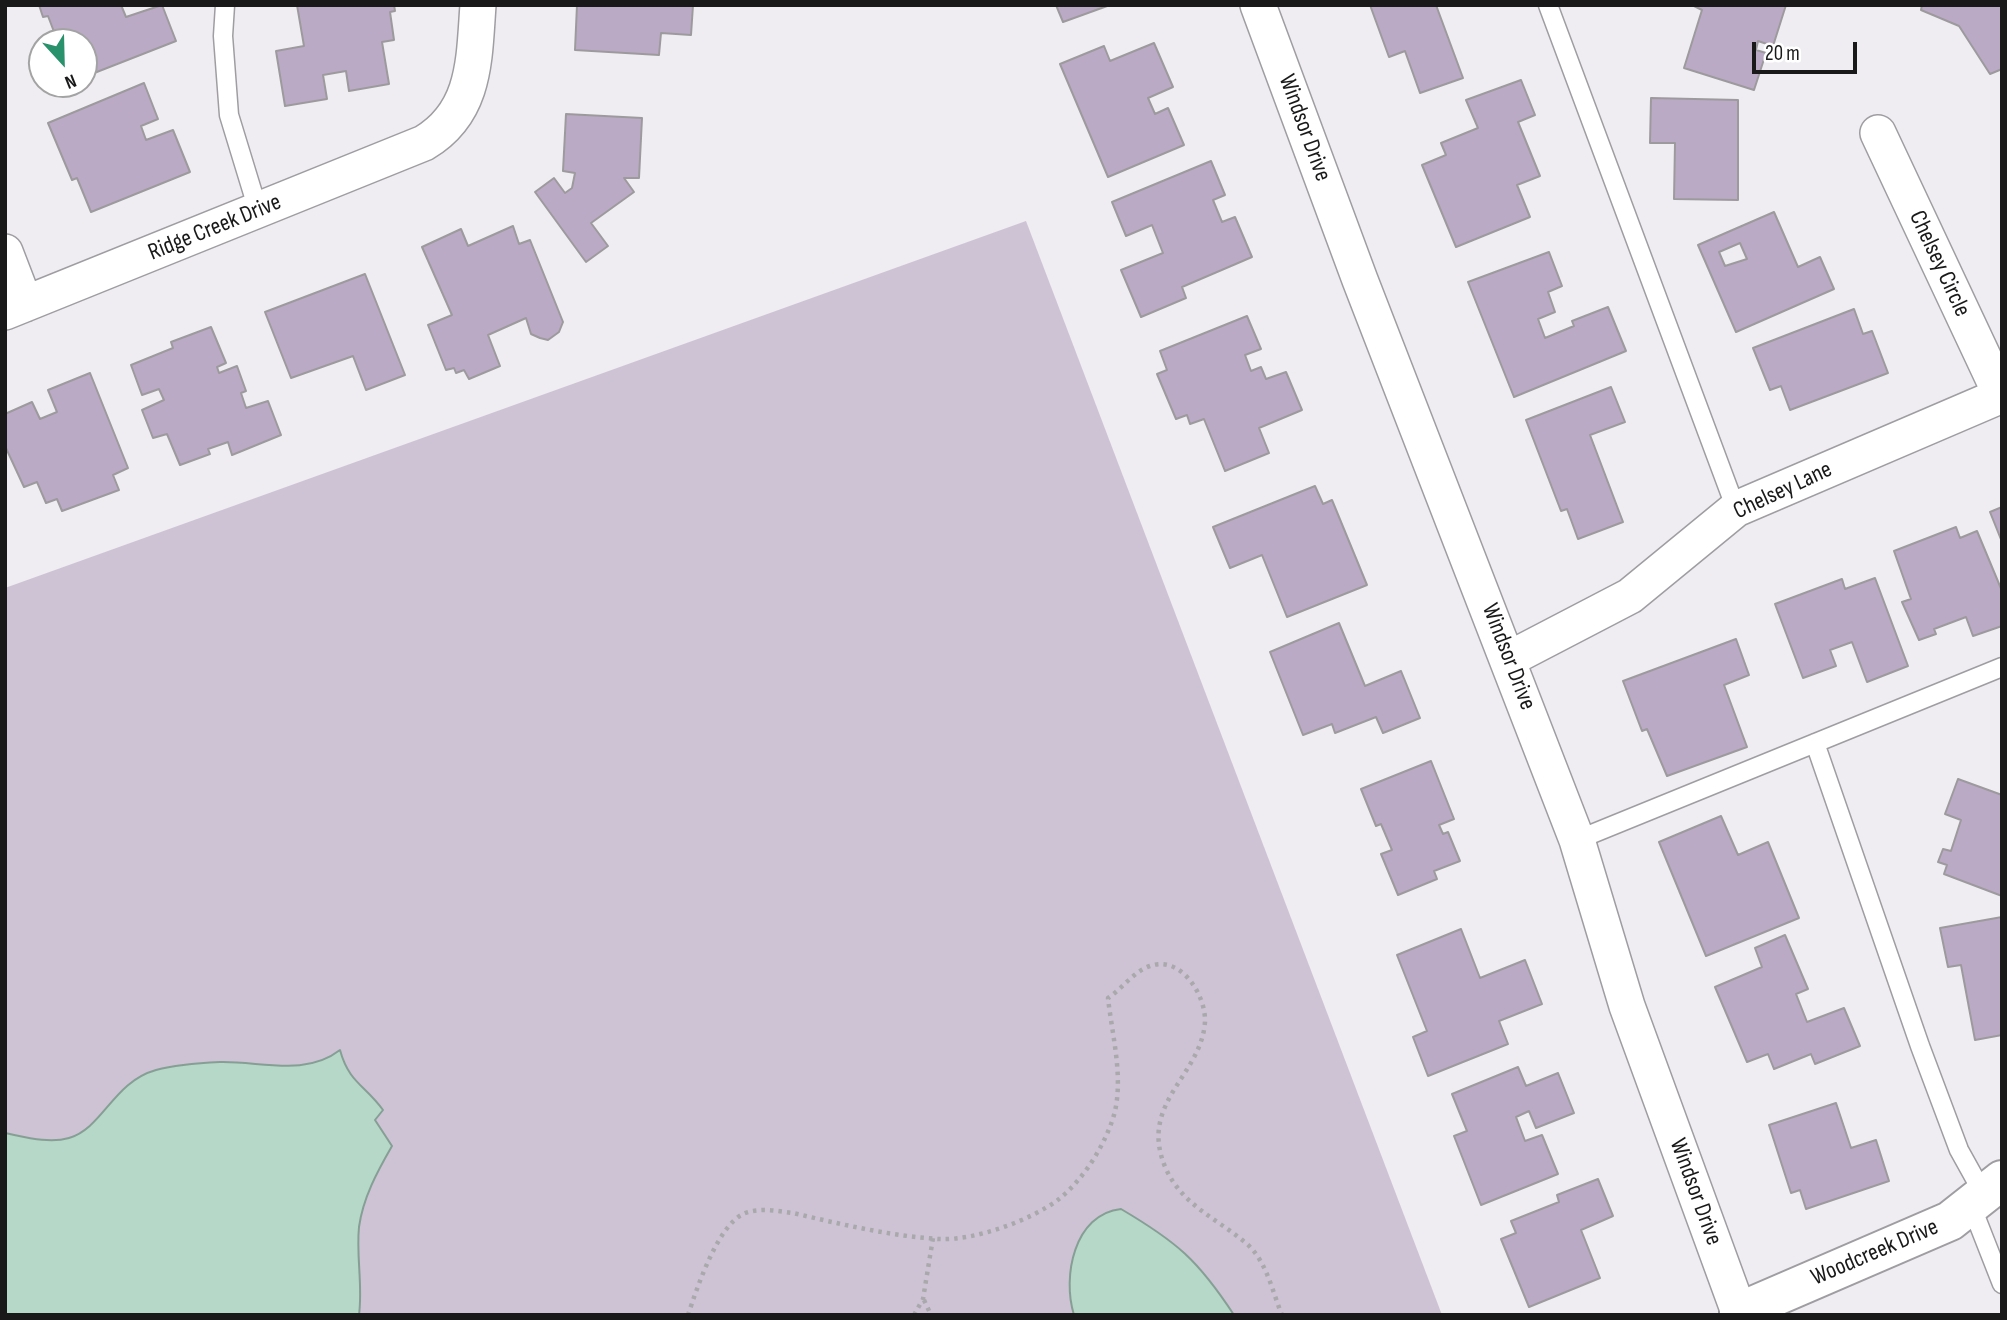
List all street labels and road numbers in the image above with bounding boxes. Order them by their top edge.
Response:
street label: Windsor Drive [1271,71,1337,185]
street label: Ridge Creek Drive [144,188,286,268]
street label: Chelsey Circle [1902,206,1976,322]
street label: Chelsey Lane [1729,456,1837,526]
street label: Windsor Drive [1475,600,1541,714]
street label: Windsor Drive [1662,1135,1728,1249]
street label: Woodcreek Drive [1807,1213,1943,1293]

